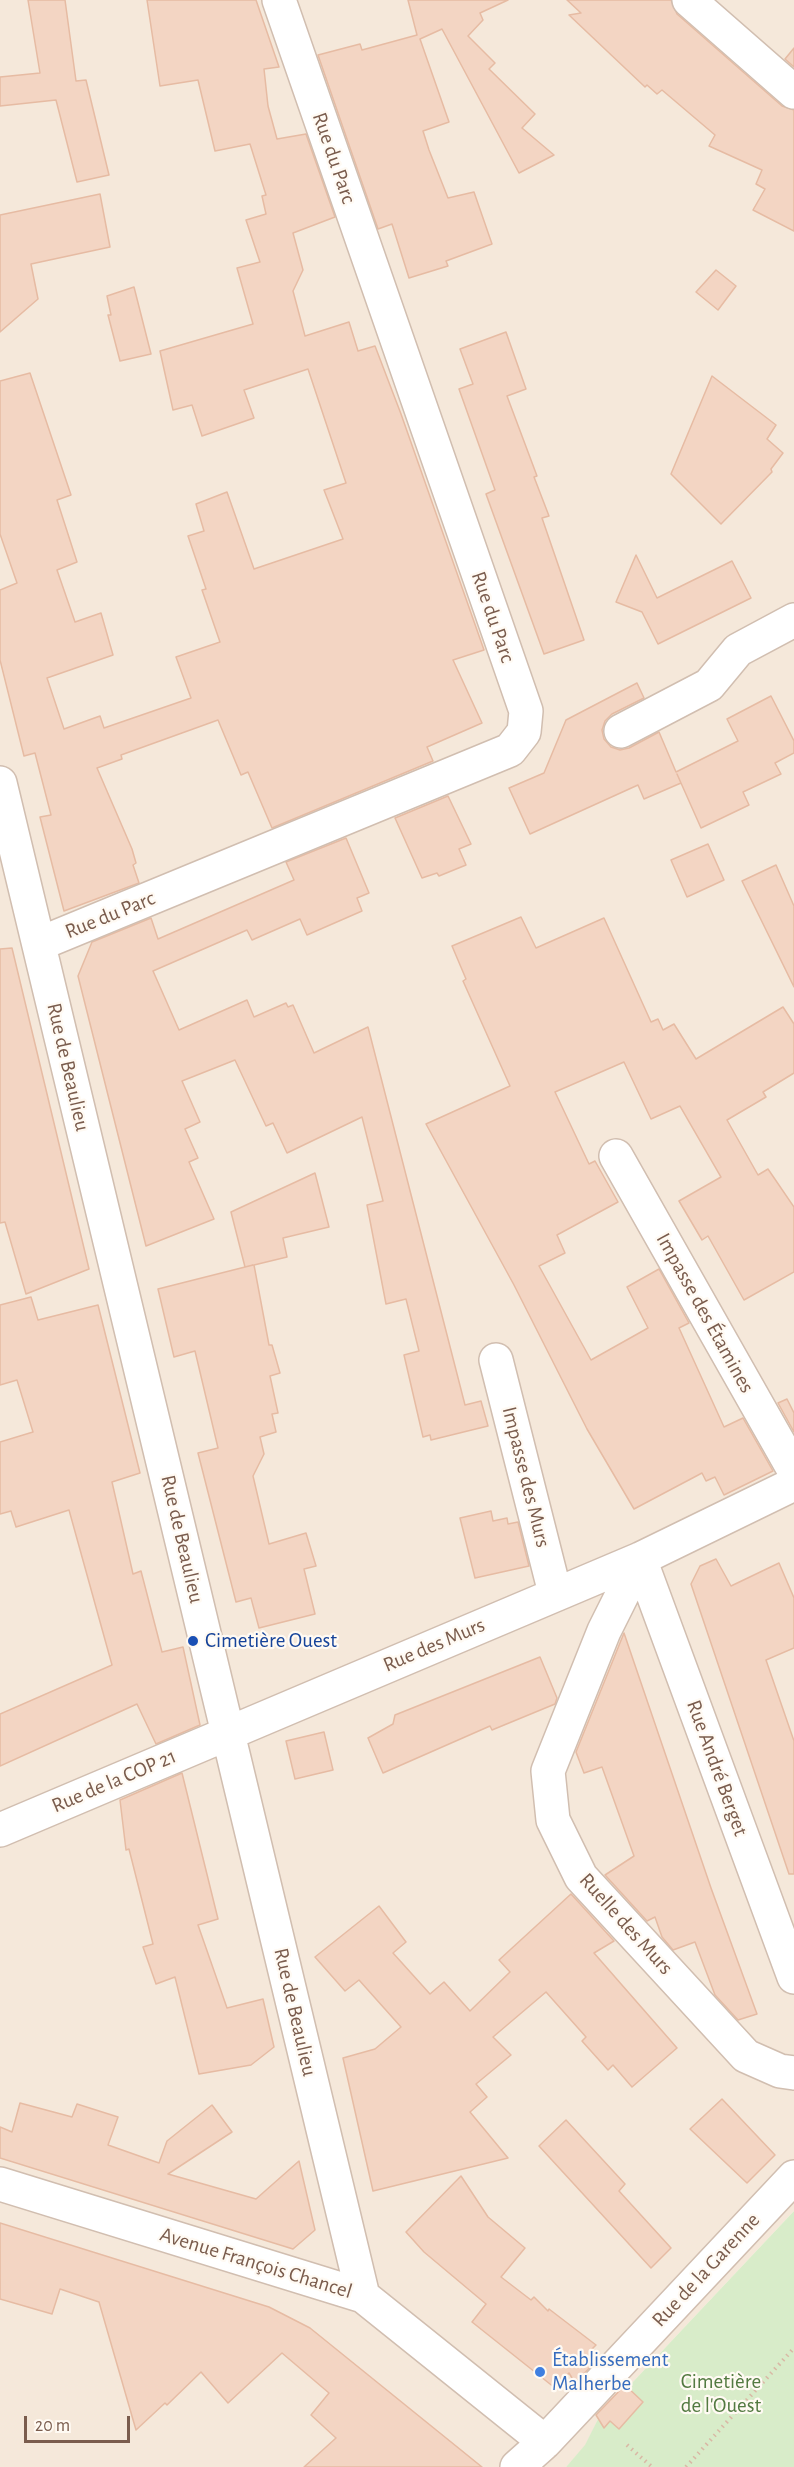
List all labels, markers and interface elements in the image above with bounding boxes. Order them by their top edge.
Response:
street label: Rue du Parc [307,109,361,207]
street label: Rue du Parc [466,568,520,666]
street label: Rue du Parc [61,886,159,944]
street label: Rue de Beaulieu [41,1000,95,1134]
street label: Impasse des Étamines [651,1229,759,1397]
street label: Impasse des Murs [496,1404,556,1550]
street label: Rue de Beaulieu [155,1472,209,1606]
street label: Rue des Murs [379,1612,489,1678]
place label: Cimetière Ouest [205,1628,337,1654]
marker: Cimetière Ouest [186,1634,200,1648]
street label: Rue André Berget [681,1697,753,1839]
street label: Rue de la COP 21 [48,1743,180,1819]
street label: Ruelle des Murs [574,1868,678,1980]
street label: Rue de Beaulieu [268,1945,322,2079]
street label: Rue de la Garenne [647,2208,765,2332]
street label: Avenue François Chancel [157,2222,355,2304]
place label: Établissement Malherbe [552,2347,668,2397]
marker: Établissement Malherbe [533,2365,547,2379]
park label: Cimetière de l'Ouest [681,2369,761,2419]
scale bar [27,2404,134,2442]
text: 20 m [35,2417,70,2435]

